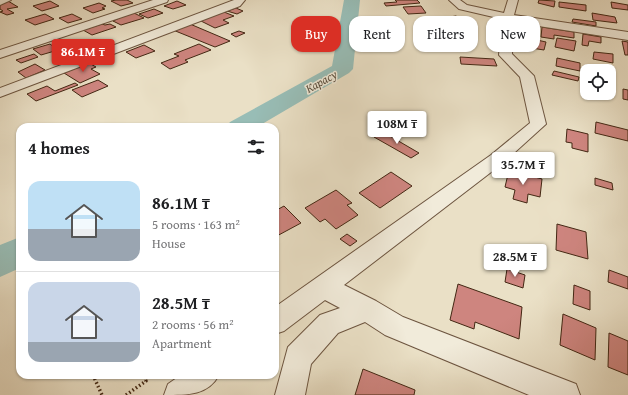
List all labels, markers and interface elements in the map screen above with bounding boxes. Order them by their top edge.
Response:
chip: Buy [291,16,341,52]
chip: Rent [349,16,405,52]
chip: Filters [413,16,478,52]
chip: New [486,16,540,52]
pin: 86.1M ₸ [46,39,120,73]
text: 86.1M ₸ [61,42,105,61]
map controls [580,64,616,100]
button: locate [580,64,616,100]
water label: Карасу [302,65,340,97]
pin: 108M ₸ [364,111,430,145]
text: 108M ₸ [377,114,417,133]
text: 4 homes [28,135,90,160]
icon: filters [245,136,267,158]
pin: 35.7M ₸ [486,152,560,186]
text: 35.7M ₸ [501,155,545,174]
text: 86.1M ₸ [152,190,210,215]
icon: home [60,197,108,245]
text: 5 rooms · 163 m² [152,215,240,234]
text: House [152,234,186,253]
pin: 28.5M ₸ [478,244,552,278]
text: 28.5M ₸ [493,247,537,266]
text: 28.5M ₸ [152,290,210,315]
icon: home [60,298,108,346]
text: 2 rooms · 56 m² [152,315,234,334]
text: Apartment [152,334,212,353]

